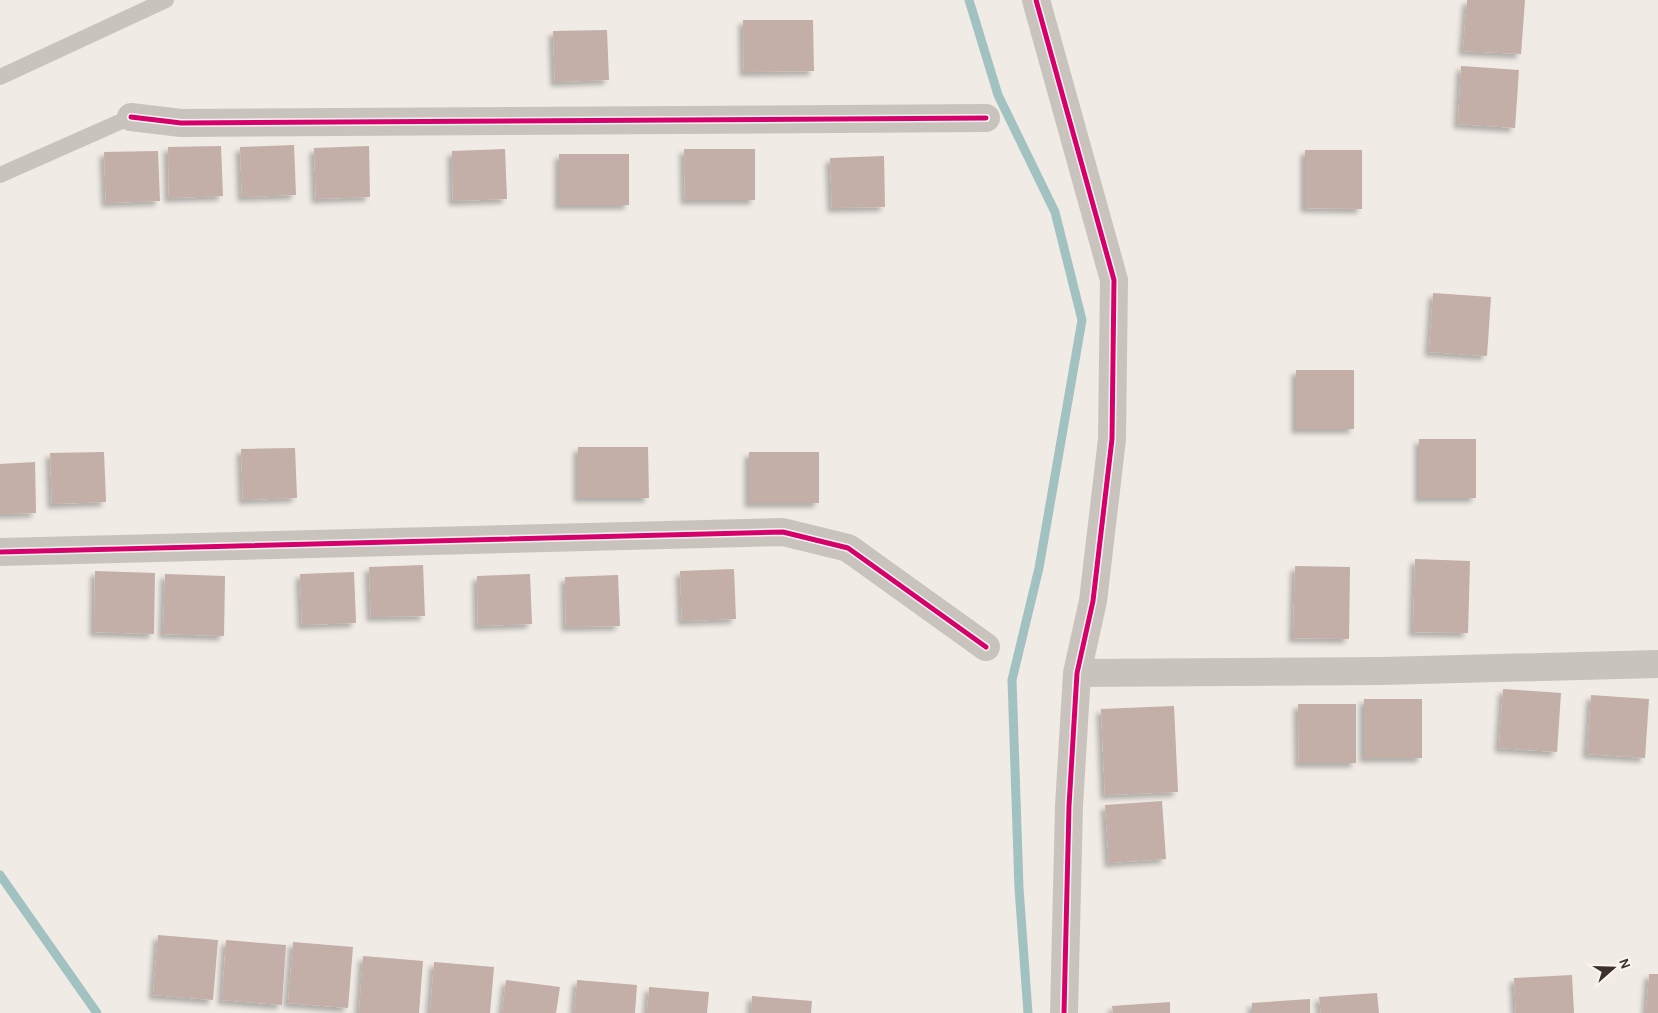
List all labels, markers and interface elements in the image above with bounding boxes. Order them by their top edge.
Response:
north arrow [1588,943,1638,993]
text: N [1615,956,1634,971]

